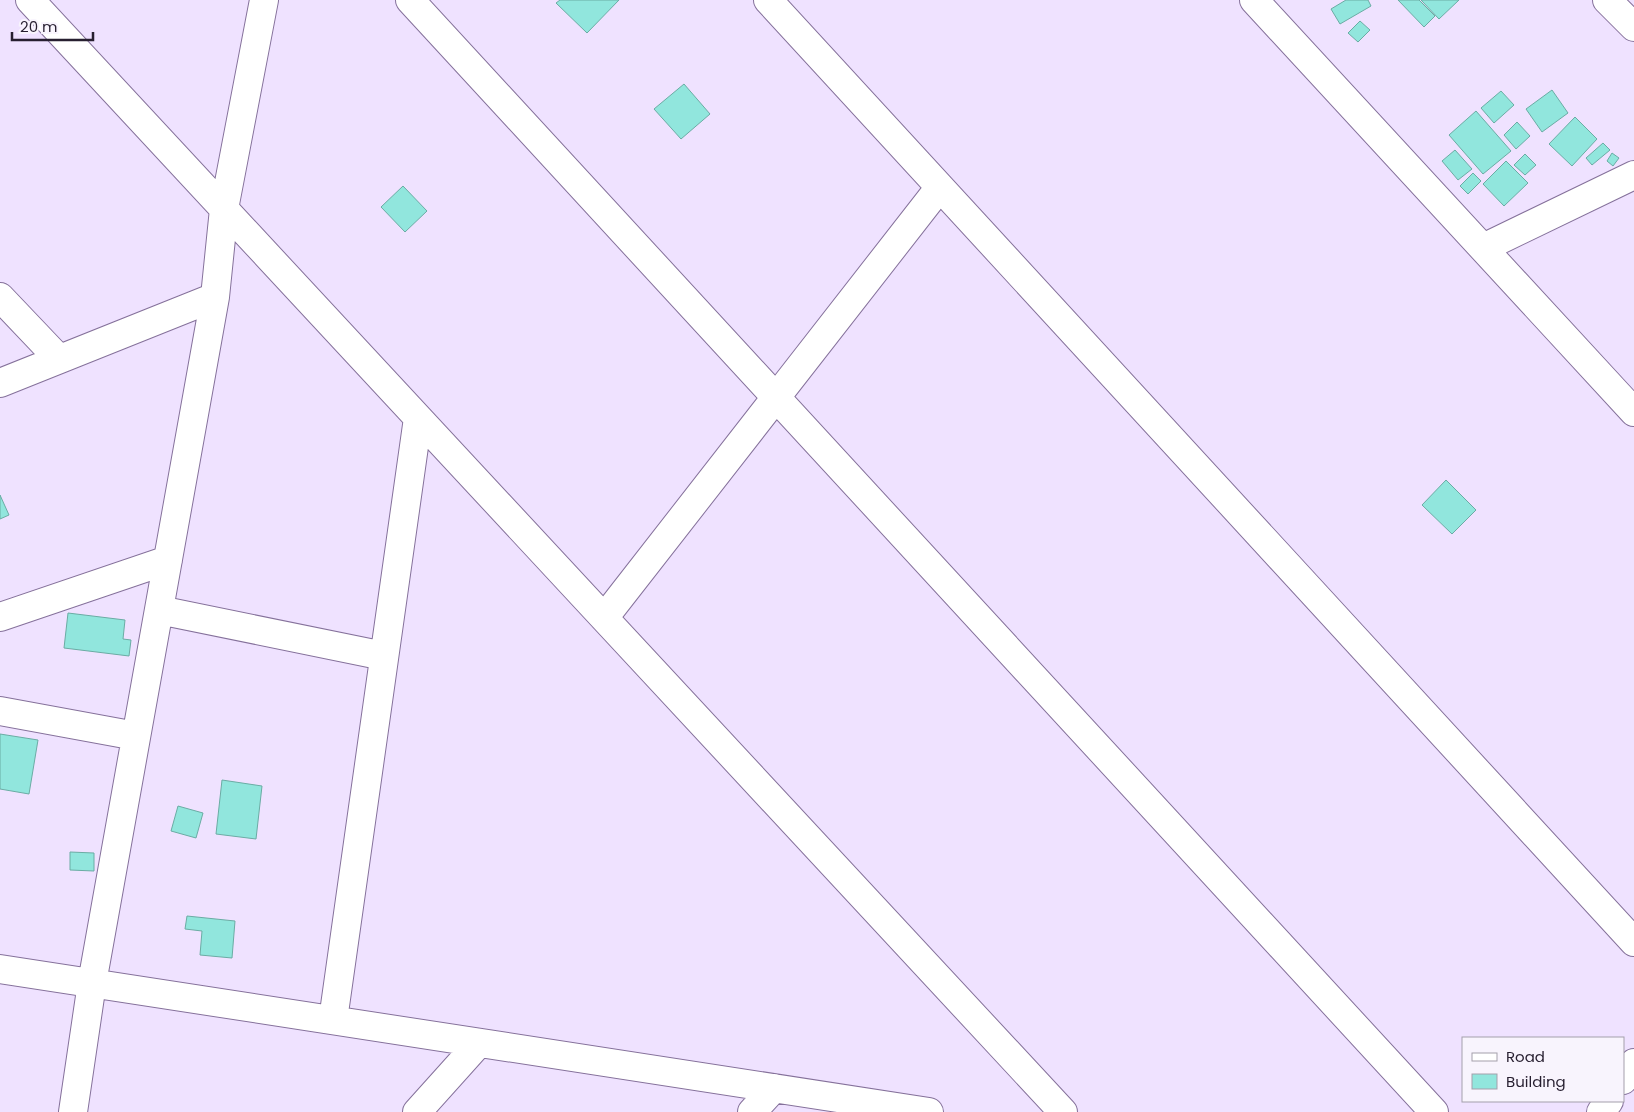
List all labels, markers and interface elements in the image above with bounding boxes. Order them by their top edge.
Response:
scale bar [12,10,94,42]
text: 20 m [20,16,58,37]
legend [1462,1037,1624,1102]
text: Road [1506,1046,1545,1067]
text: Building [1506,1071,1566,1092]

